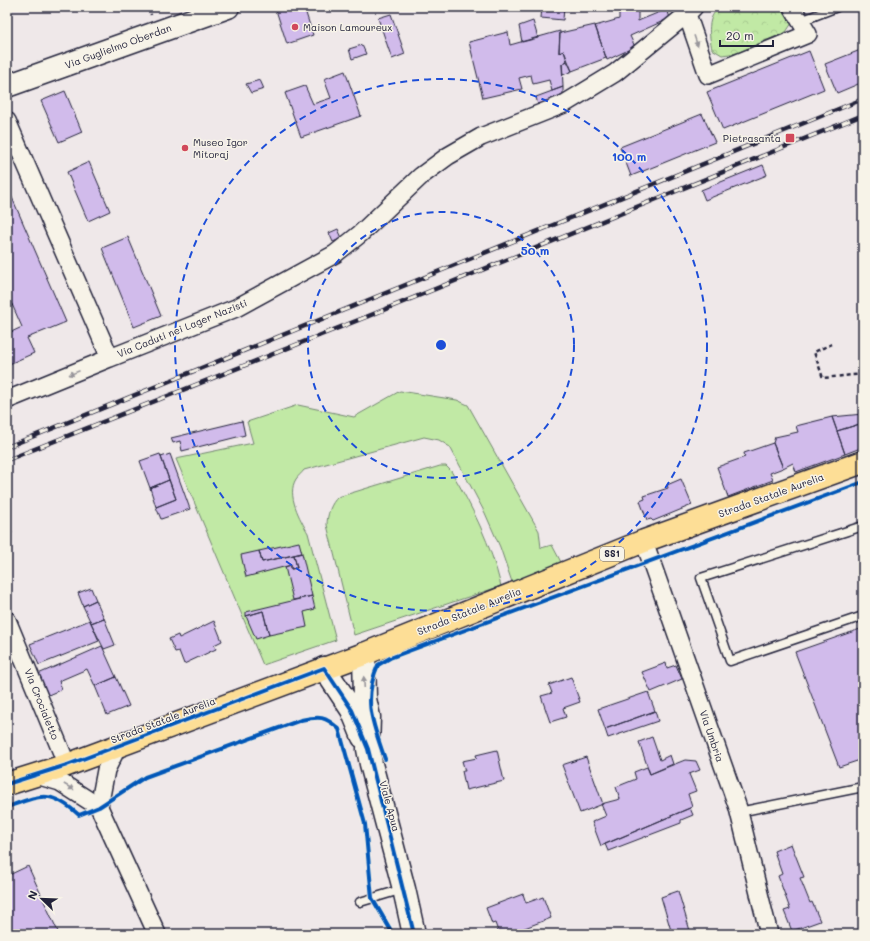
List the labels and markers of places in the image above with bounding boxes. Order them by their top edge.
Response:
place label: Maison Lamoureux [303,20,392,34]
marker: Maison Lamoureux [290,22,300,32]
place label: Pietrasanta [723,131,781,145]
marker: Pietrasanta [784,132,796,144]
place label: Museo Igor Mitoraj [193,135,248,161]
marker: Museo Igor Mitoraj [180,143,190,153]
centre of rings [434,338,448,352]

